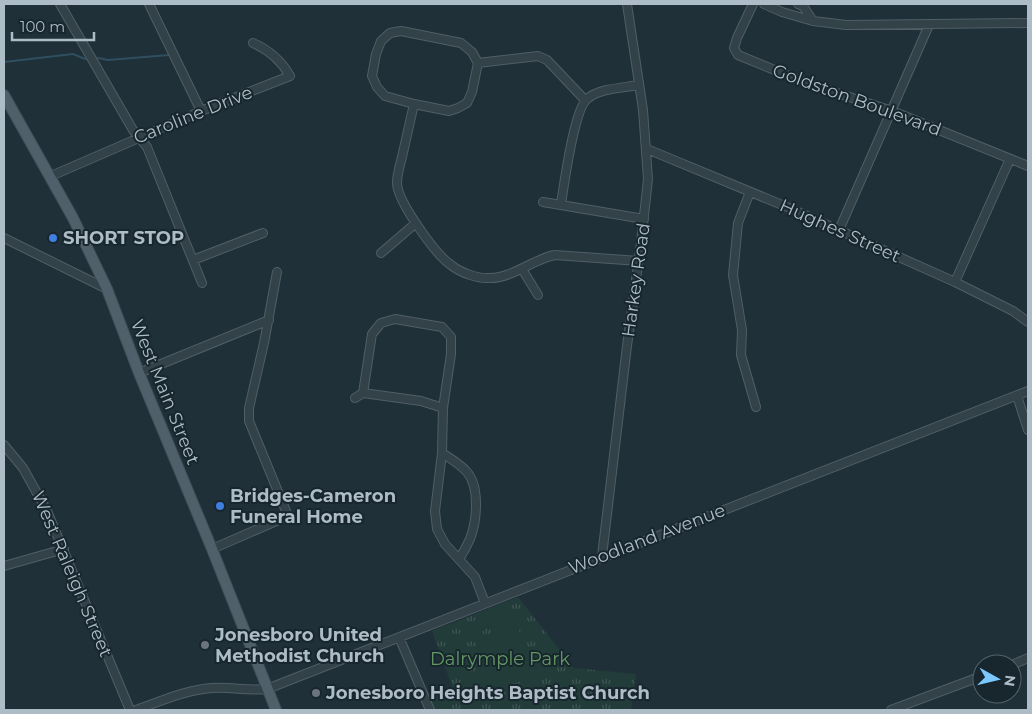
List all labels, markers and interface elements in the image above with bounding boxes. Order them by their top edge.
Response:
scale bar [12,10,95,42]
text: 100 m [20,17,65,36]
street label: Goldston Boulevard [770,59,944,141]
street label: Caroline Drive [130,81,256,149]
street label: Hughes Street [776,195,904,267]
street label: Harkey Road [617,222,655,338]
place label: SHORT STOP [63,227,184,249]
marker: SHORT STOP [47,232,59,244]
street label: West Main Street [126,316,204,468]
place label: Bridges-Cameron Funeral Home [230,485,396,528]
street label: West Raleigh Street [27,488,117,660]
street label: Woodland Avenue [565,499,729,579]
marker: Bridges-Cameron Funeral Home [214,500,226,512]
place label: Jonesboro United Methodist Church [214,624,384,667]
marker: Jonesboro United Methodist Church [199,639,211,651]
park label: Dalrymple Park [430,648,570,670]
north arrow [972,654,1022,704]
text: N [1000,674,1020,688]
place label: Jonesboro Heights Baptist Church [325,682,650,704]
marker: Jonesboro Heights Baptist Church [310,687,322,699]

